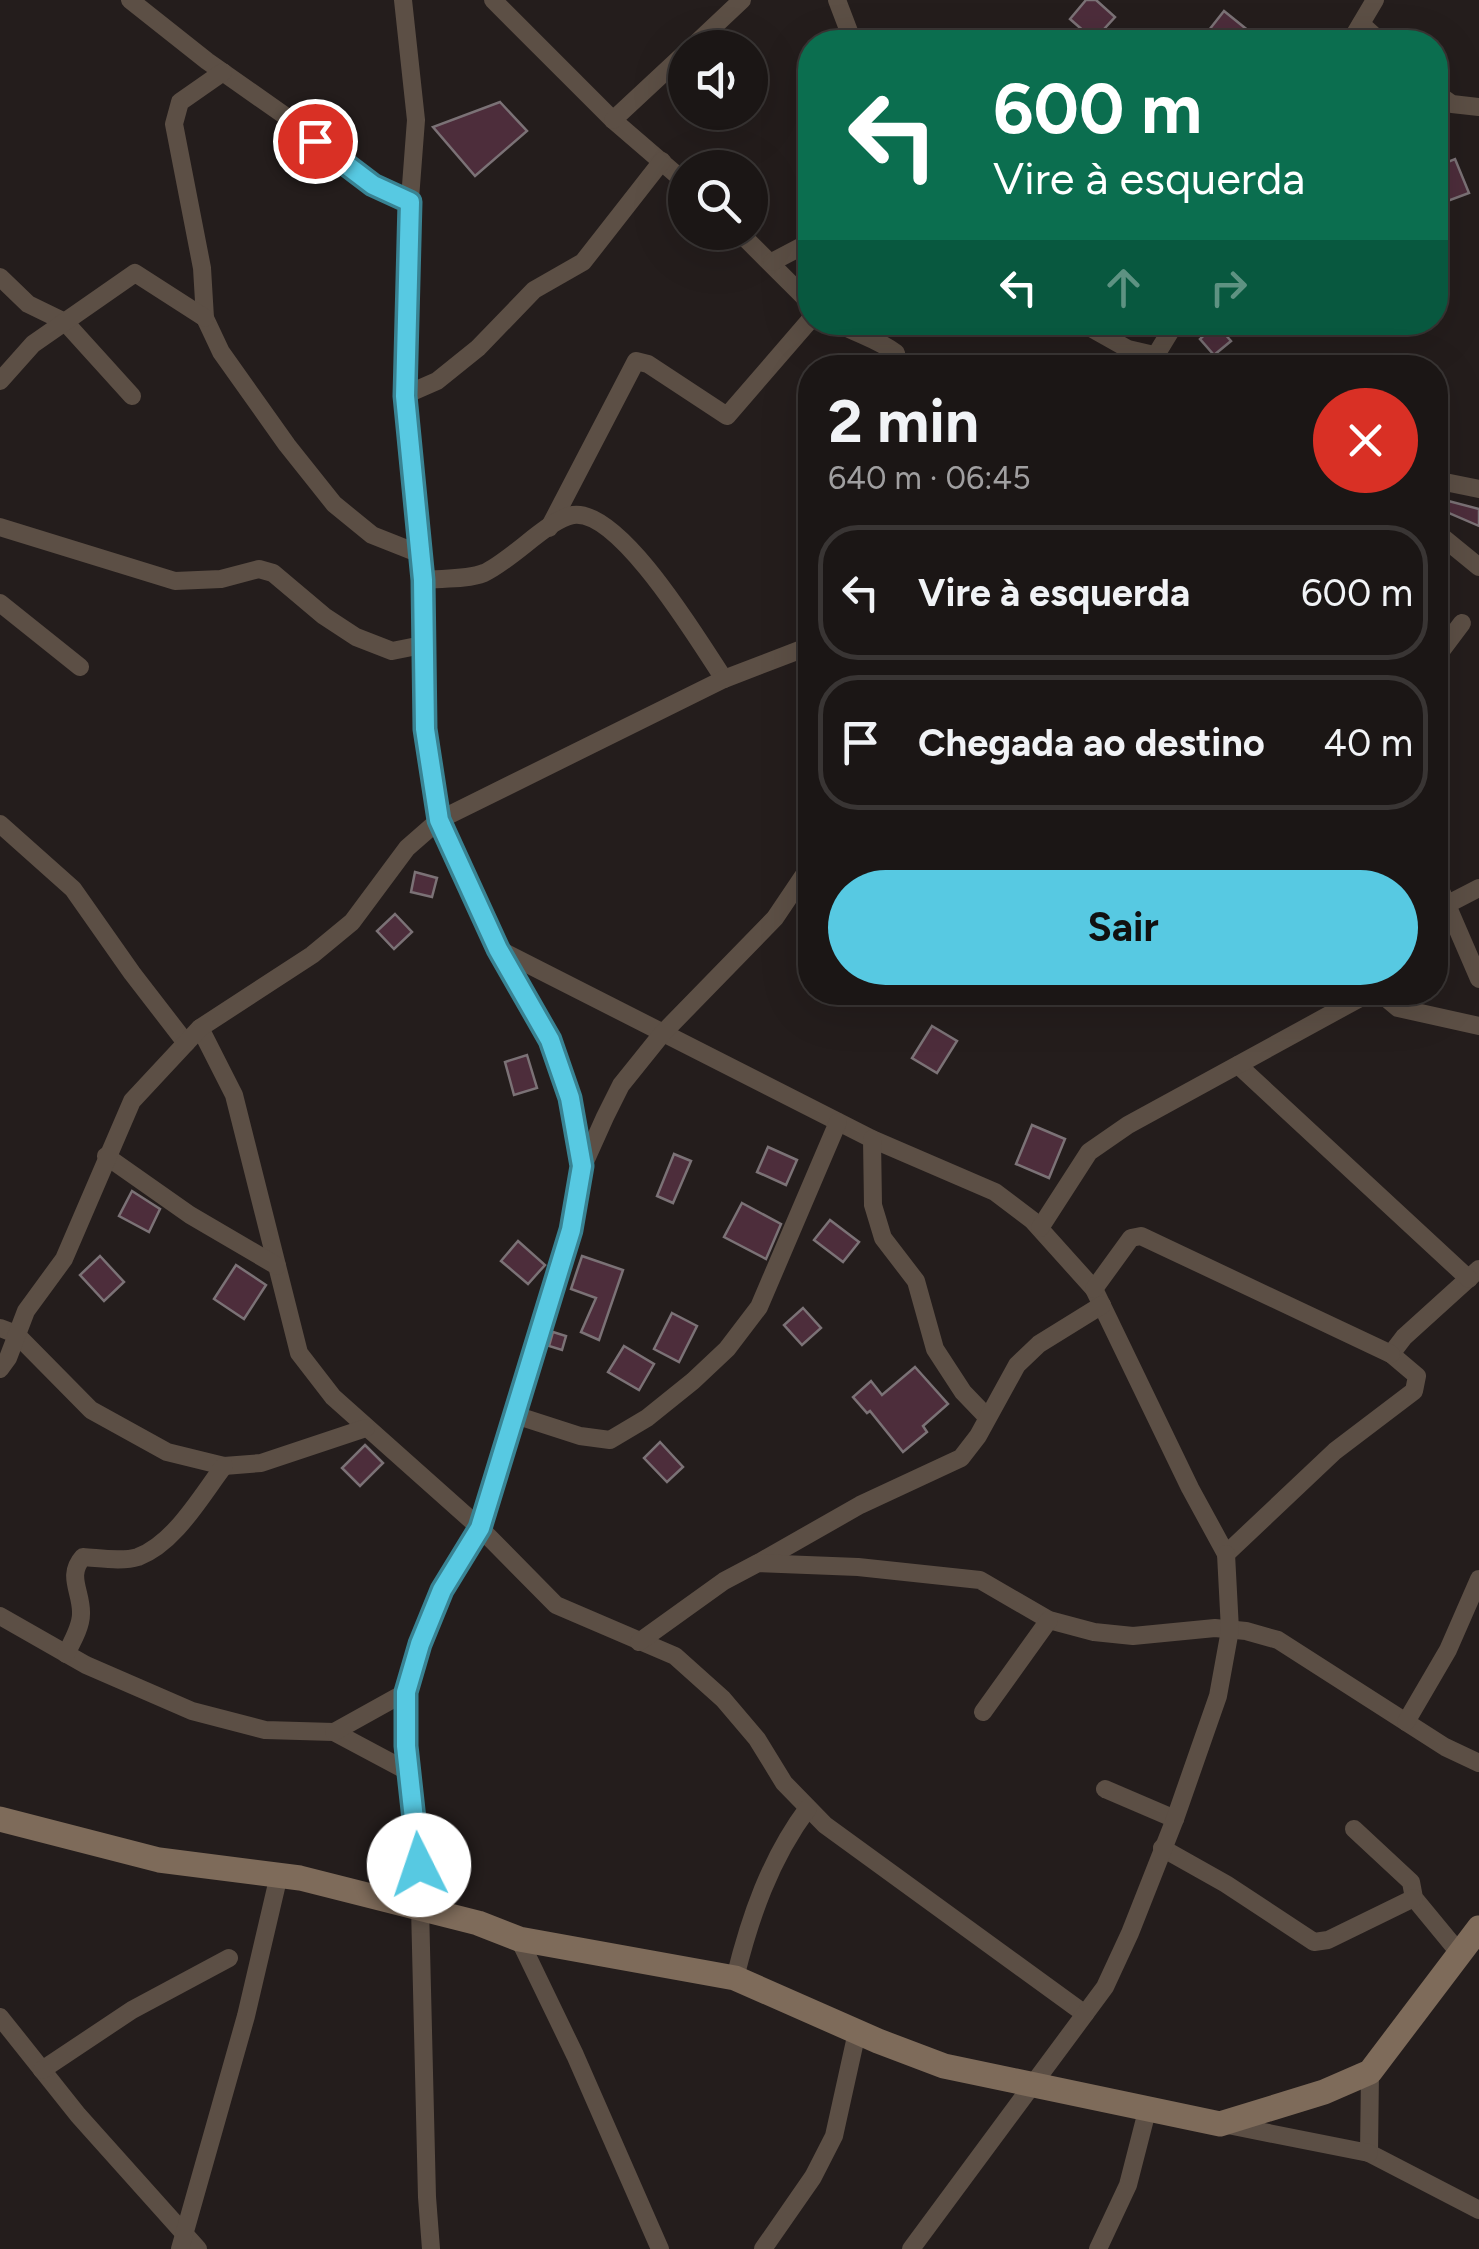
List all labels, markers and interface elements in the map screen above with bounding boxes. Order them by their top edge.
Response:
map controls [668,30,768,250]
button: sound [668,30,768,130]
text: 600 m [993,66,1202,151]
icon: left [828,70,958,200]
pin [273,99,358,184]
icon: arrive [288,114,343,169]
button: search [668,150,768,250]
text: Vire à esquerda [993,151,1305,205]
icon: left [991,260,1046,315]
icon: ahead [1096,260,1151,315]
icon: right [1201,260,1256,315]
text: 2 min [828,385,979,457]
button: close [1313,388,1418,493]
text: 640 m · 06:45 [828,459,1031,497]
icon: left [833,565,888,620]
text: Vire à esquerda [918,570,1190,616]
text: 600 m [1301,570,1413,616]
icon: arrive [833,715,888,770]
text: Chegada ao destino [918,720,1265,766]
text: 40 m [1323,720,1413,766]
button: Sair [828,870,1418,985]
position arrow [367,1813,471,1917]

